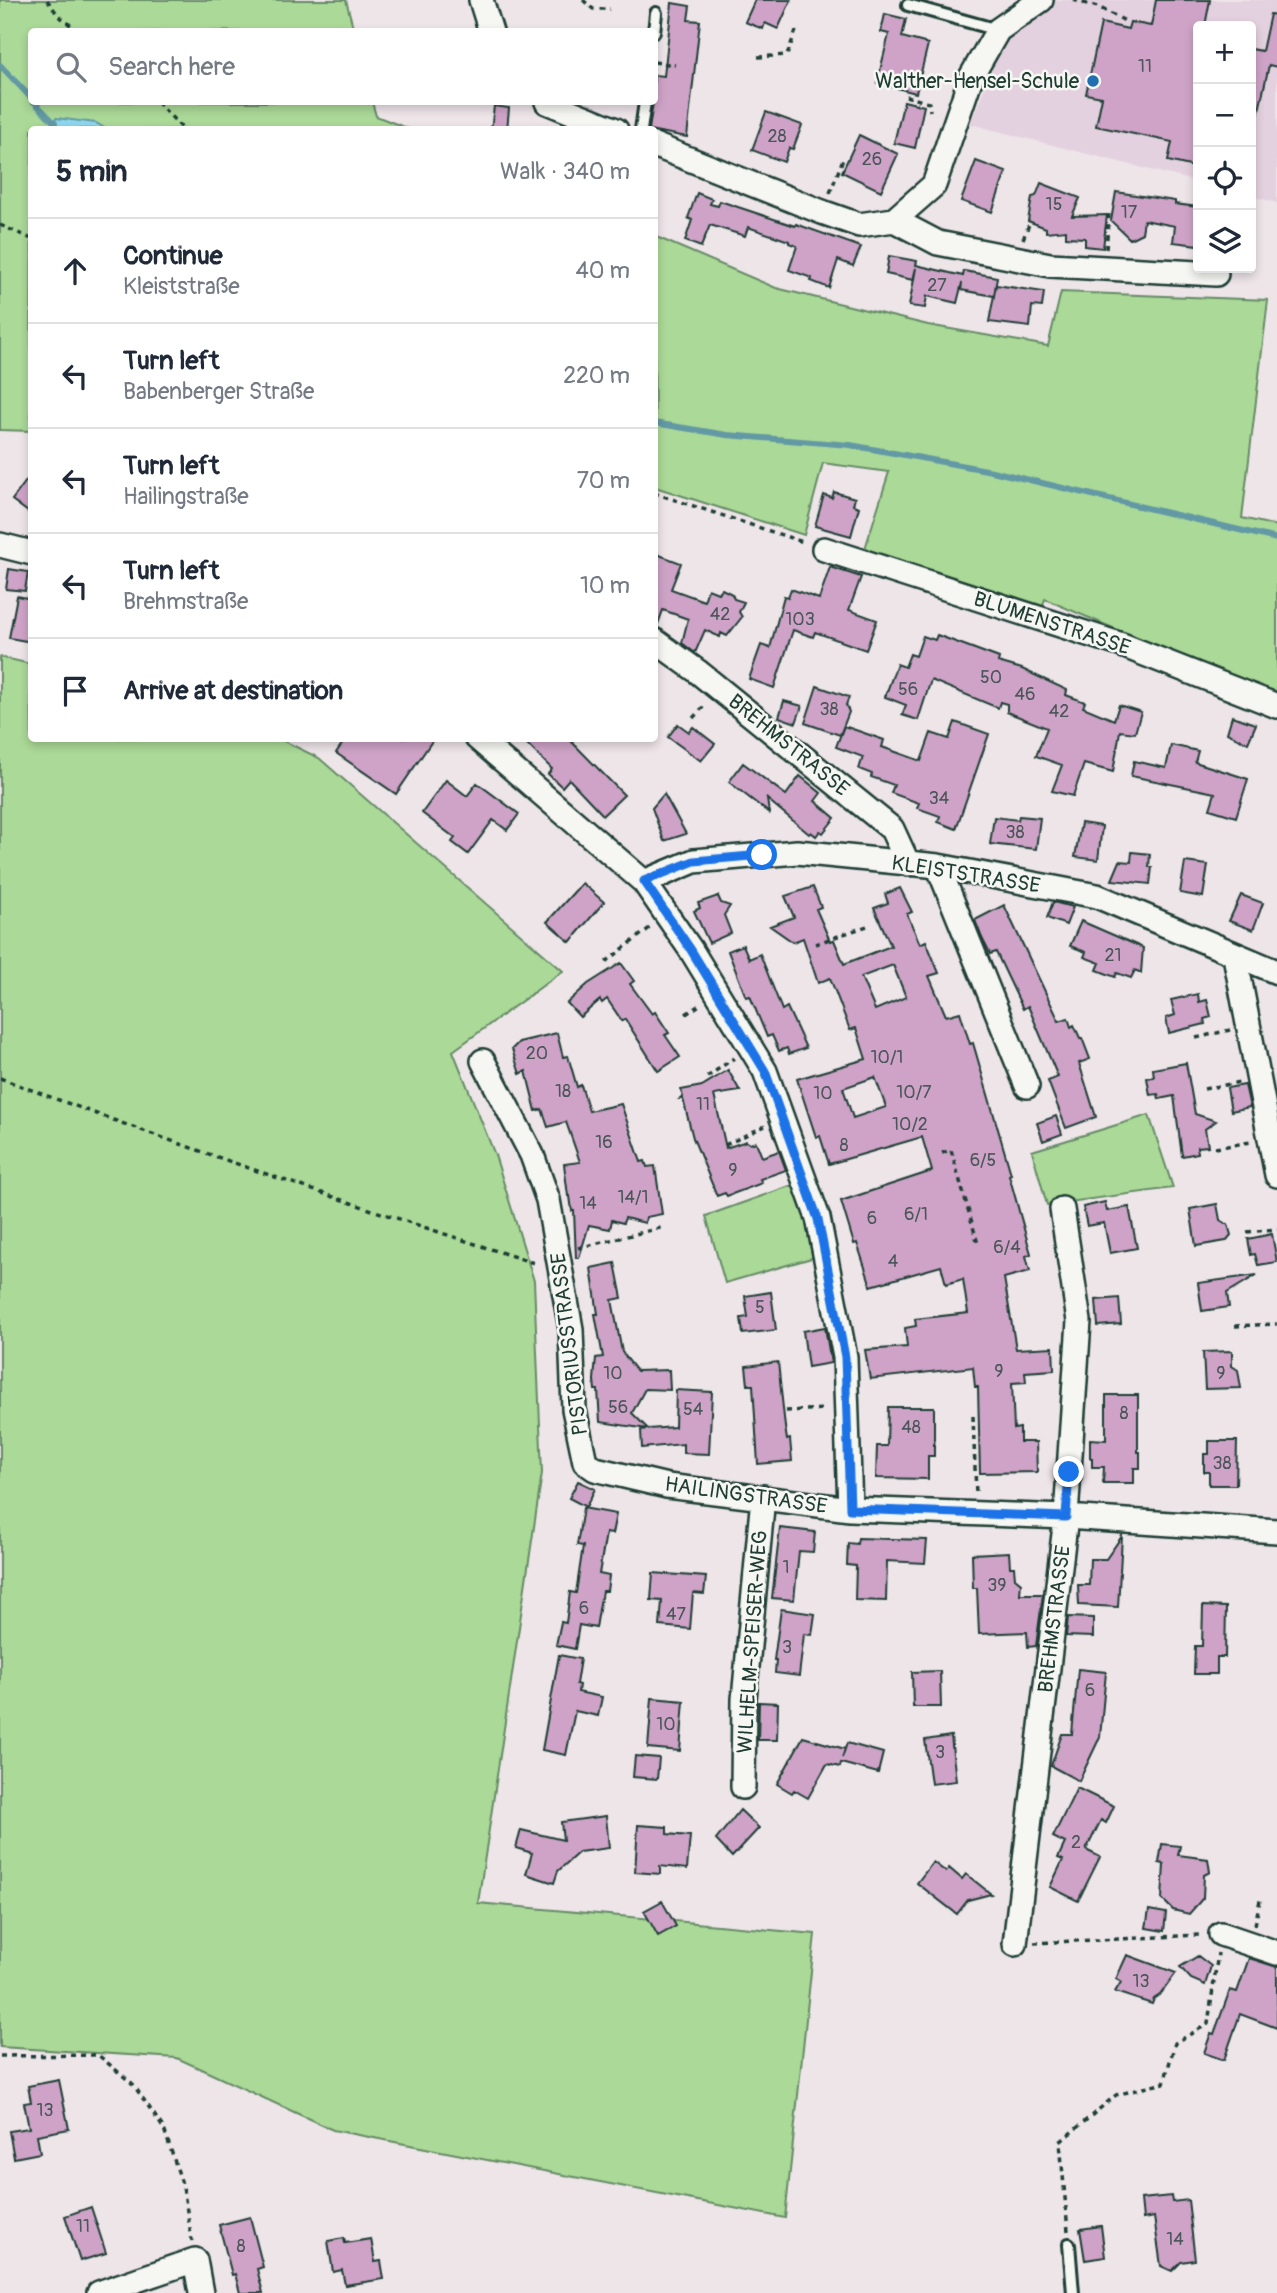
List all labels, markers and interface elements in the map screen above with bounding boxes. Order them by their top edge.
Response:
map controls [1193,21,1256,273]
button: + [1193,21,1256,84]
search box [28,28,658,105]
icon: search [52,48,90,86]
text: Search here [108,51,235,83]
house number: 11 [1138,55,1152,78]
place label: Walther-Hensel-Schule [875,68,1080,95]
marker: Walther-Hensel-Schule [1085,73,1101,89]
button: − [1193,84,1256,147]
house number: 28 [767,125,787,148]
button: locate [1193,147,1256,210]
house number: 26 [862,148,882,171]
text: 5 min [56,153,127,190]
text: Walk · 340 m [500,157,630,186]
house number: 15 [1046,193,1062,216]
house number: 17 [1121,201,1138,224]
button: layers [1193,210,1256,273]
text: Continue [123,240,223,272]
icon: ahead [56,252,94,290]
text: 40 m [576,256,630,285]
text: Kleiststraße [123,272,240,301]
house number: 27 [927,274,947,297]
text: Turn left [123,345,219,377]
icon: left [56,357,94,395]
text: 220 m [563,361,630,390]
text: Babenberger Straße [123,377,314,406]
text: Turn left [123,450,219,482]
icon: left [56,462,94,500]
text: 70 m [577,466,630,495]
text: Hailingstraße [123,482,249,511]
text: Turn left [123,555,219,587]
icon: left [56,567,94,605]
text: 10 m [580,571,630,600]
street label: BLUMENSTRASSE [970,585,1134,662]
text: Brehmstraße [123,587,248,616]
house number: 42 [710,603,730,626]
house number: 103 [785,608,815,631]
house number: 50 [980,666,1002,689]
icon: arrive [56,672,94,710]
text: Arrive at destination [123,675,343,707]
house number: 56 [898,678,918,701]
house number: 46 [1015,683,1035,706]
street label: BREHMSTRASSE [722,688,855,803]
house number: 38 [819,698,839,721]
house number: 42 [1049,700,1069,723]
house number: 34 [929,787,950,810]
house number: 38 [1005,821,1025,844]
route start [746,839,777,870]
street label: KLEISTSTRASSE [890,849,1042,900]
house number: 21 [1104,944,1122,967]
house number: 20 [526,1042,548,1065]
house number: 10/1 [871,1046,903,1069]
house number: 18 [555,1080,571,1103]
house number: 10/7 [896,1081,932,1104]
house number: 10 [813,1082,833,1105]
house number: 11 [696,1093,710,1116]
house number: 10/2 [892,1113,928,1136]
house number: 16 [595,1131,613,1154]
house number: 8 [839,1134,849,1157]
house number: 6/5 [970,1149,996,1172]
house number: 9 [728,1159,738,1182]
house number: 14/1 [618,1186,648,1209]
house number: 14 [579,1192,597,1215]
house number: 6/1 [904,1203,928,1226]
house number: 6 [867,1207,877,1230]
house number: 6/4 [993,1236,1021,1259]
house number: 4 [888,1250,899,1273]
street label: PISTORIUSSTRASSE [545,1251,594,1437]
house number: 5 [755,1296,765,1319]
house number: 9 [994,1360,1004,1383]
house number: 10 [603,1362,623,1385]
house number: 9 [1216,1362,1226,1385]
house number: 56 [608,1396,628,1419]
house number: 54 [683,1398,704,1421]
house number: 8 [1119,1402,1129,1425]
house number: 48 [901,1416,921,1439]
house number: 38 [1212,1452,1232,1475]
route end [1053,1456,1084,1487]
street label: HAILINGSTRASSE [663,1471,829,1520]
street label: WILHELM-SPEISER-WEG [731,1530,774,1754]
street label: BREHMSTRASSE [1032,1544,1077,1694]
house number: 1 [782,1556,790,1579]
house number: 39 [987,1574,1007,1597]
house number: 6 [579,1597,589,1620]
house number: 47 [666,1603,686,1626]
house number: 3 [782,1636,792,1659]
house number: 6 [1085,1679,1095,1702]
house number: 10 [656,1713,676,1736]
house number: 3 [935,1741,945,1764]
house number: 2 [1071,1831,1081,1854]
house number: 13 [1132,1970,1150,1993]
house number: 13 [36,2099,54,2122]
house number: 11 [76,2215,90,2238]
house number: 14 [1166,2228,1184,2251]
house number: 8 [236,2235,246,2258]

